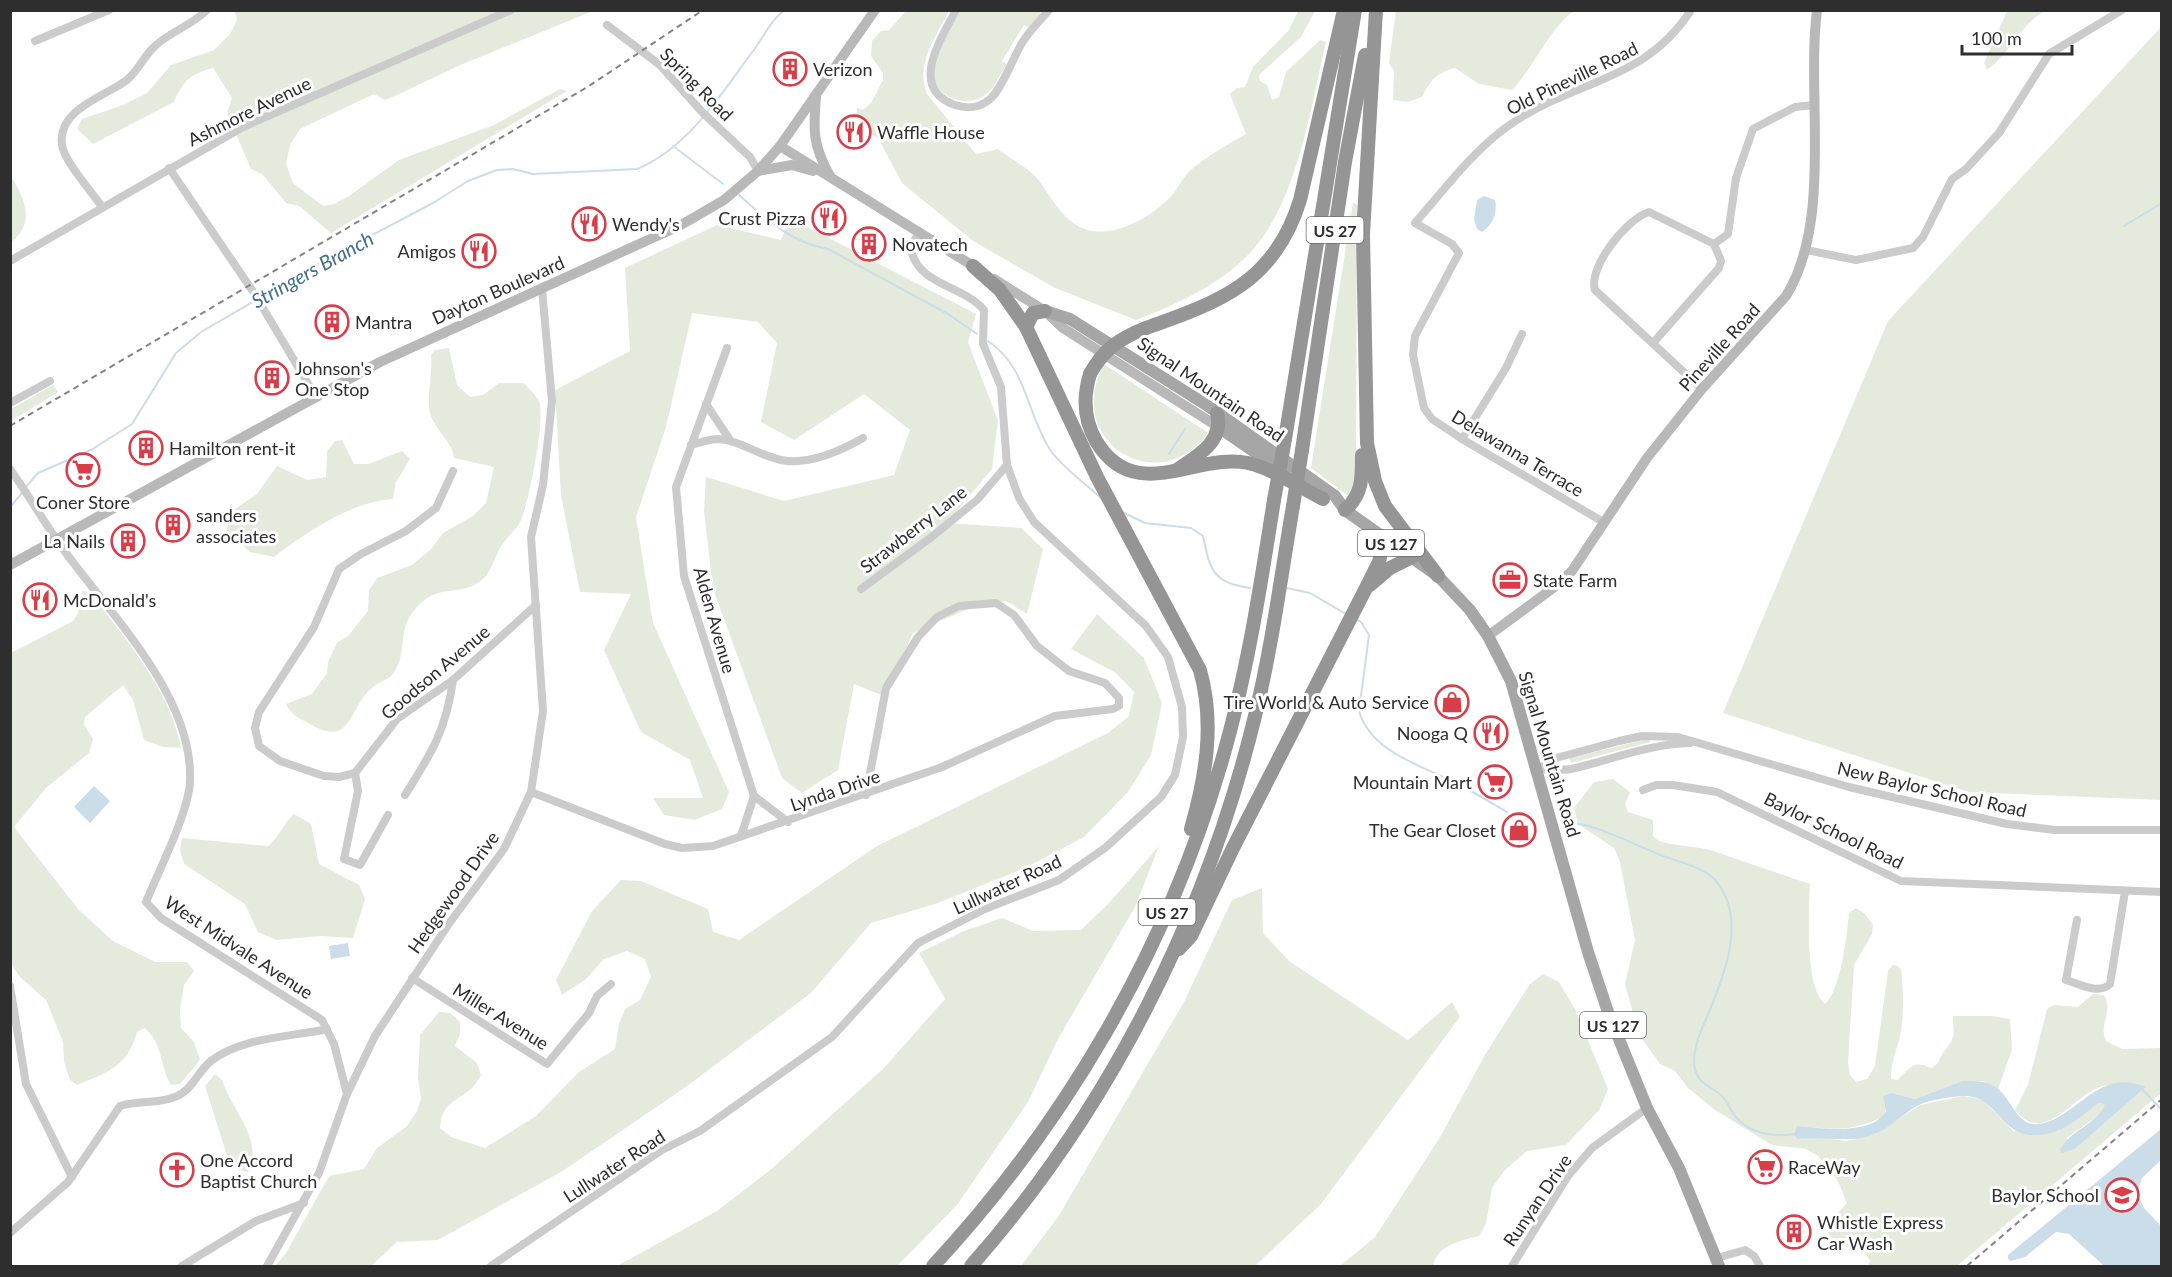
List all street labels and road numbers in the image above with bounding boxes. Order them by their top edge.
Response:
street label: Old Pineville Road [1503,37,1641,119]
street label: Spring Road [656,43,738,125]
street label: Ashmore Avenue [184,72,314,150]
road number: US 27 [1306,217,1364,243]
street label: Dayton Boulevard [429,251,567,329]
street label: Pineville Road [1674,299,1764,395]
street label: Signal Mountain Road [1134,332,1288,446]
street label: Delawanna Terrace [1448,405,1588,501]
street label: Strawberry Lane [855,481,971,577]
road number: US 127 [1358,530,1424,556]
street label: Alden Avenue [689,564,741,676]
street label: Goodson Avenue [376,620,494,724]
street label: Signal Mountain Road [1514,668,1586,840]
street label: New Baylor School Road [1835,757,2029,821]
street label: Lynda Drive [787,764,883,816]
street label: Baylor School Road [1761,787,1907,873]
street label: Hedgewood Drive [403,827,503,957]
street label: Lullwater Road [949,849,1065,919]
street label: West Midvale Avenue [161,891,317,1003]
road number: US 27 [1138,899,1196,925]
street label: Miller Avenue [449,978,553,1054]
road number: US 127 [1580,1012,1646,1038]
street label: Lullwater Road [559,1125,669,1207]
street label: Runyan Drive [1498,1150,1576,1250]

